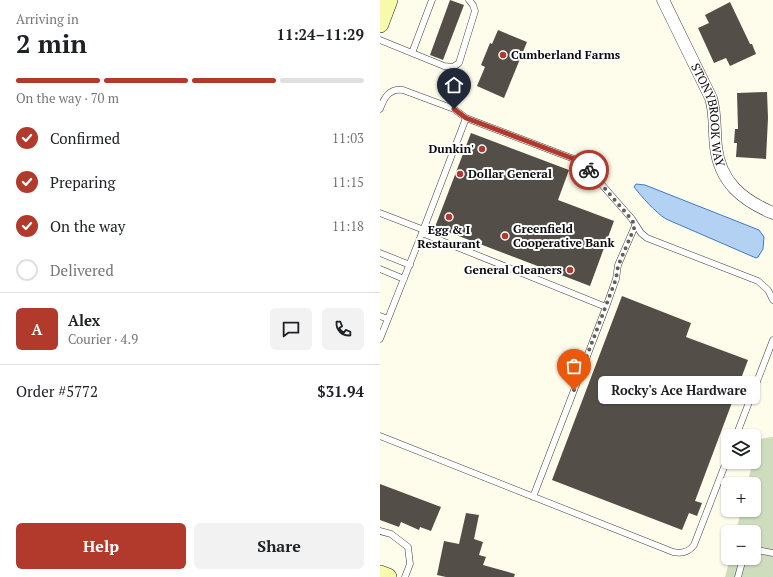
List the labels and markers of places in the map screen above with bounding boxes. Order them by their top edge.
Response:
place label: Cumberland Farms [511,47,621,62]
marker: Cumberland Farms [498,50,508,60]
pin [437,68,471,109]
place label: Dunkin' [428,141,474,156]
marker: Dunkin' [477,144,487,154]
place label: Dollar General [468,166,552,181]
marker: Dollar General [455,169,465,179]
marker: Egg & I Restaurant [444,212,454,222]
place label: Greenfield Cooperative Bank [513,221,614,250]
place label: Egg & I Restaurant [417,222,481,251]
marker: Greenfield Cooperative Bank [500,231,510,241]
place label: General Cleaners [464,262,563,277]
marker: General Cleaners [565,265,575,275]
pin [557,349,591,390]
callout: Rocky's Ace Hardware [598,376,760,404]

